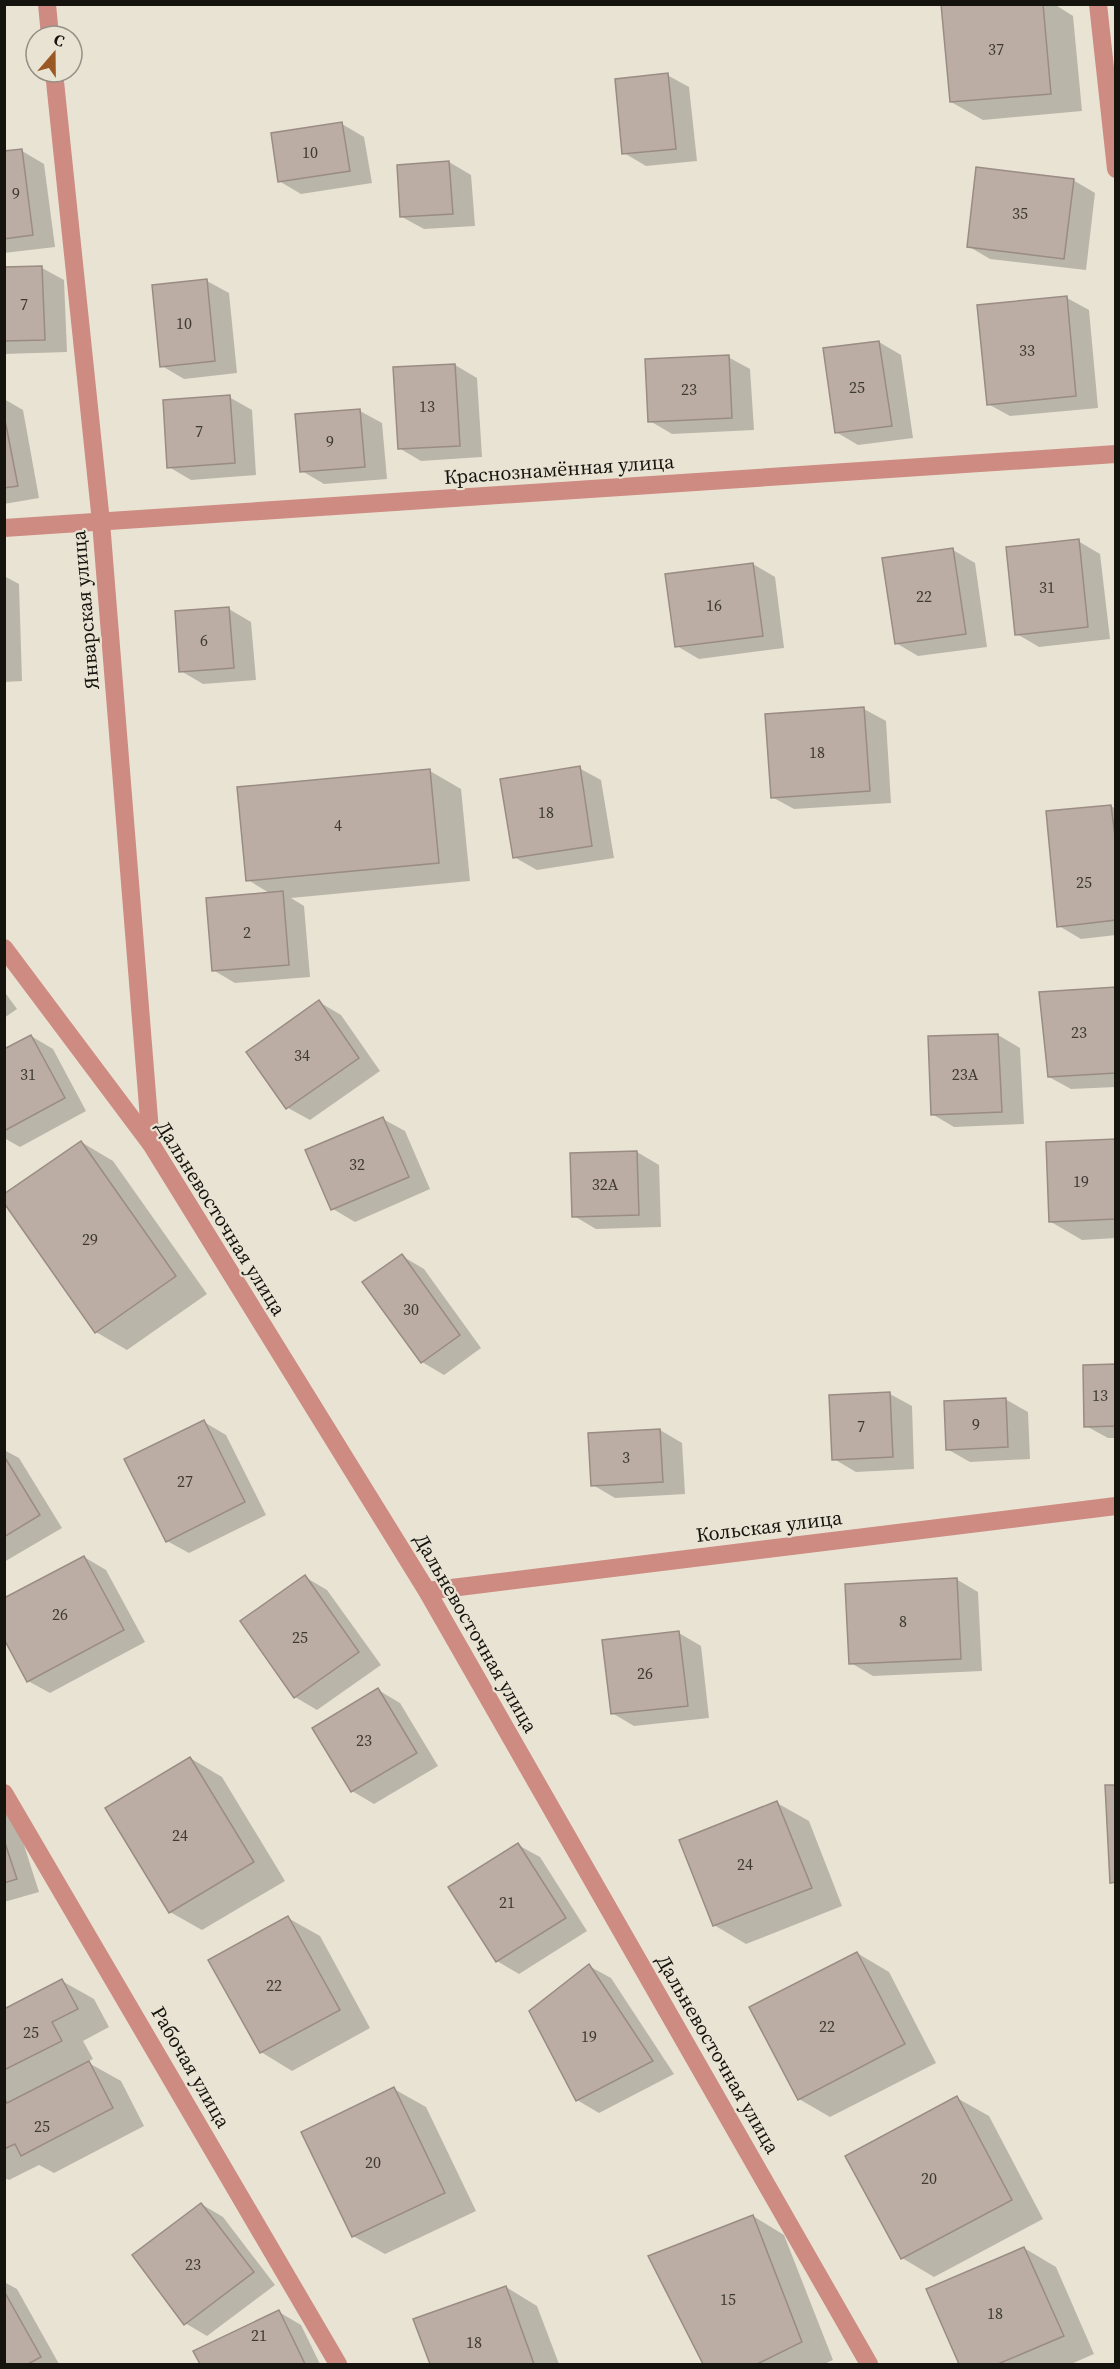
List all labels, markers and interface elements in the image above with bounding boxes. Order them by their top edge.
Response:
north arrow [24,24,84,84]
text: С [51,28,68,52]
house number: 37 [988,38,1004,60]
house number: 10 [302,141,318,163]
house number: 9 [12,182,20,204]
house number: 35 [1012,202,1028,224]
house number: 7 [20,293,28,315]
house number: 10 [176,312,192,334]
house number: 33 [1019,339,1035,361]
house number: 25 [849,376,865,398]
house number: 23 [681,378,697,400]
house number: 13 [419,395,435,417]
house number: 7 [195,420,203,442]
house number: 9 [326,430,334,452]
street label: Краснознамённая улица [443,447,676,491]
street label: Январская улица [64,528,106,691]
house number: 31 [1039,576,1055,598]
house number: 22 [916,585,932,607]
house number: 16 [706,594,722,616]
house number: 6 [200,629,208,651]
house number: 18 [809,741,825,763]
house number: 18 [538,801,554,823]
house number: 4 [334,814,342,836]
house number: 25 [1076,871,1092,893]
house number: 2 [243,921,251,943]
house number: 23 [1071,1021,1087,1043]
house number: 34 [294,1044,310,1066]
house number: 31 [20,1063,36,1085]
house number: 23А [952,1063,979,1085]
street label: Дальневосточная улица [149,1115,293,1322]
house number: 32 [349,1153,365,1175]
house number: 19 [1073,1170,1089,1192]
house number: 32А [592,1173,619,1195]
house number: 29 [82,1228,98,1250]
house number: 30 [403,1298,419,1320]
house number: 13 [1092,1384,1108,1406]
house number: 9 [972,1413,980,1435]
house number: 7 [857,1415,865,1437]
house number: 3 [622,1446,630,1468]
house number: 27 [177,1470,193,1492]
street label: Кольская улица [694,1503,844,1549]
street label: Дальневосточная улица [407,1528,545,1738]
house number: 26 [52,1603,68,1625]
house number: 8 [899,1610,907,1632]
house number: 25 [292,1626,308,1648]
house number: 26 [637,1662,653,1684]
house number: 23 [356,1729,372,1751]
house number: 24 [172,1824,188,1846]
house number: 24 [737,1853,753,1875]
house number: 21 [499,1891,515,1913]
street label: Дальневосточная улица [649,1949,787,2159]
house number: 22 [266,1974,282,1996]
street label: Рабочая улица [145,2001,238,2134]
house number: 22 [819,2015,835,2037]
house number: 25 [23,2021,39,2043]
house number: 19 [581,2025,597,2047]
house number: 25 [34,2115,50,2137]
house number: 20 [365,2151,381,2173]
house number: 20 [921,2167,937,2189]
house number: 23 [185,2253,201,2275]
house number: 15 [720,2288,736,2310]
house number: 18 [987,2302,1003,2324]
house number: 21 [251,2324,267,2346]
house number: 18 [466,2331,482,2353]

